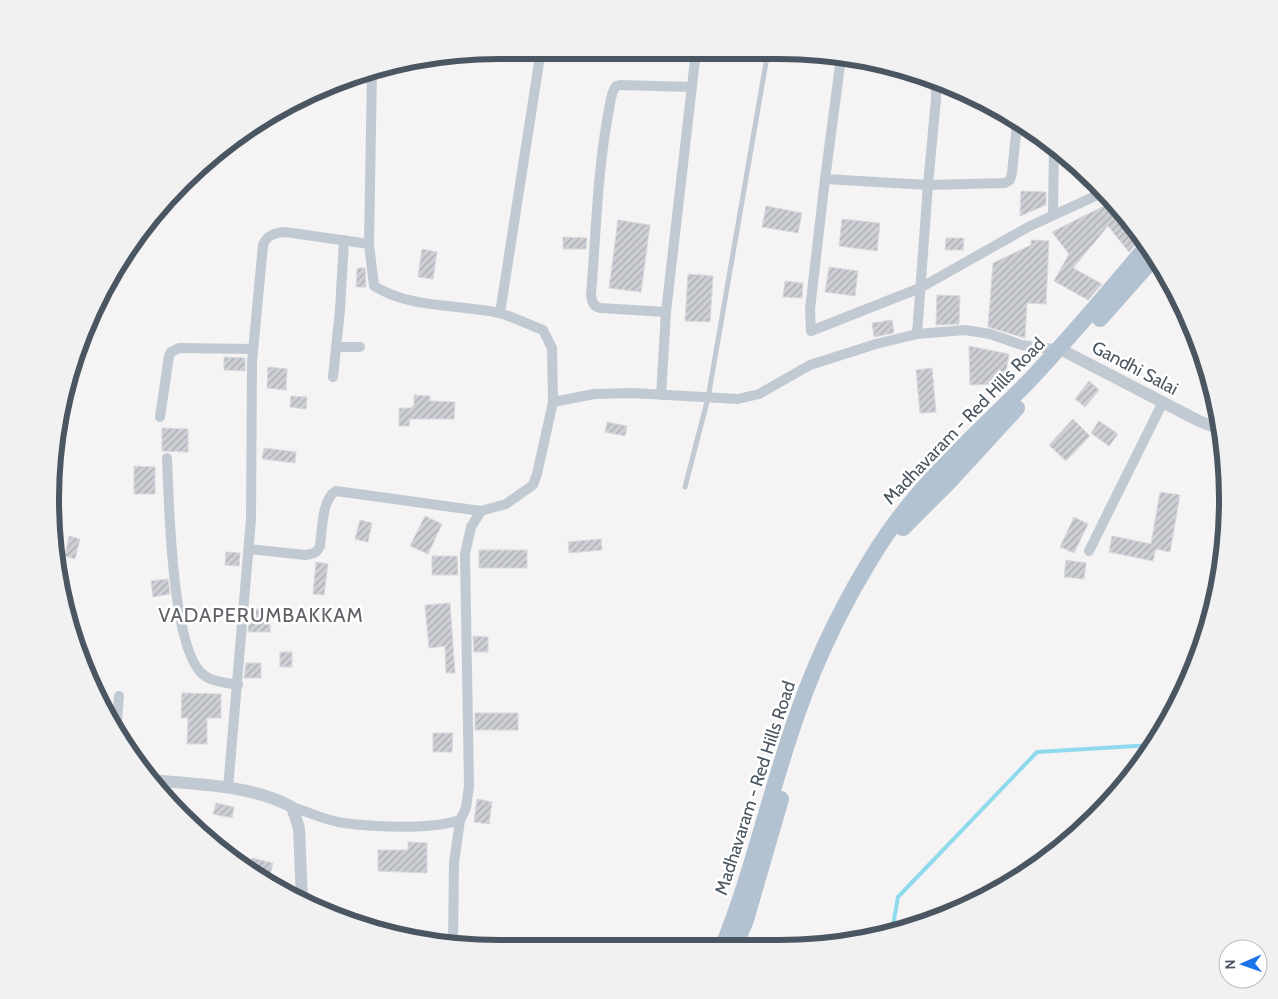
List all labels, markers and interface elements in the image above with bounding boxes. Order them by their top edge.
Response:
street label: Madhavaram - Red Hills Road [878,333,1050,509]
street label: Gandhi Salai [1088,336,1182,400]
district label: VADAPERUMBAKKAM [158,603,364,627]
street label: Madhavaram - Red Hills Road [710,678,800,898]
north arrow [1218,939,1268,989]
text: N [1221,959,1239,970]

